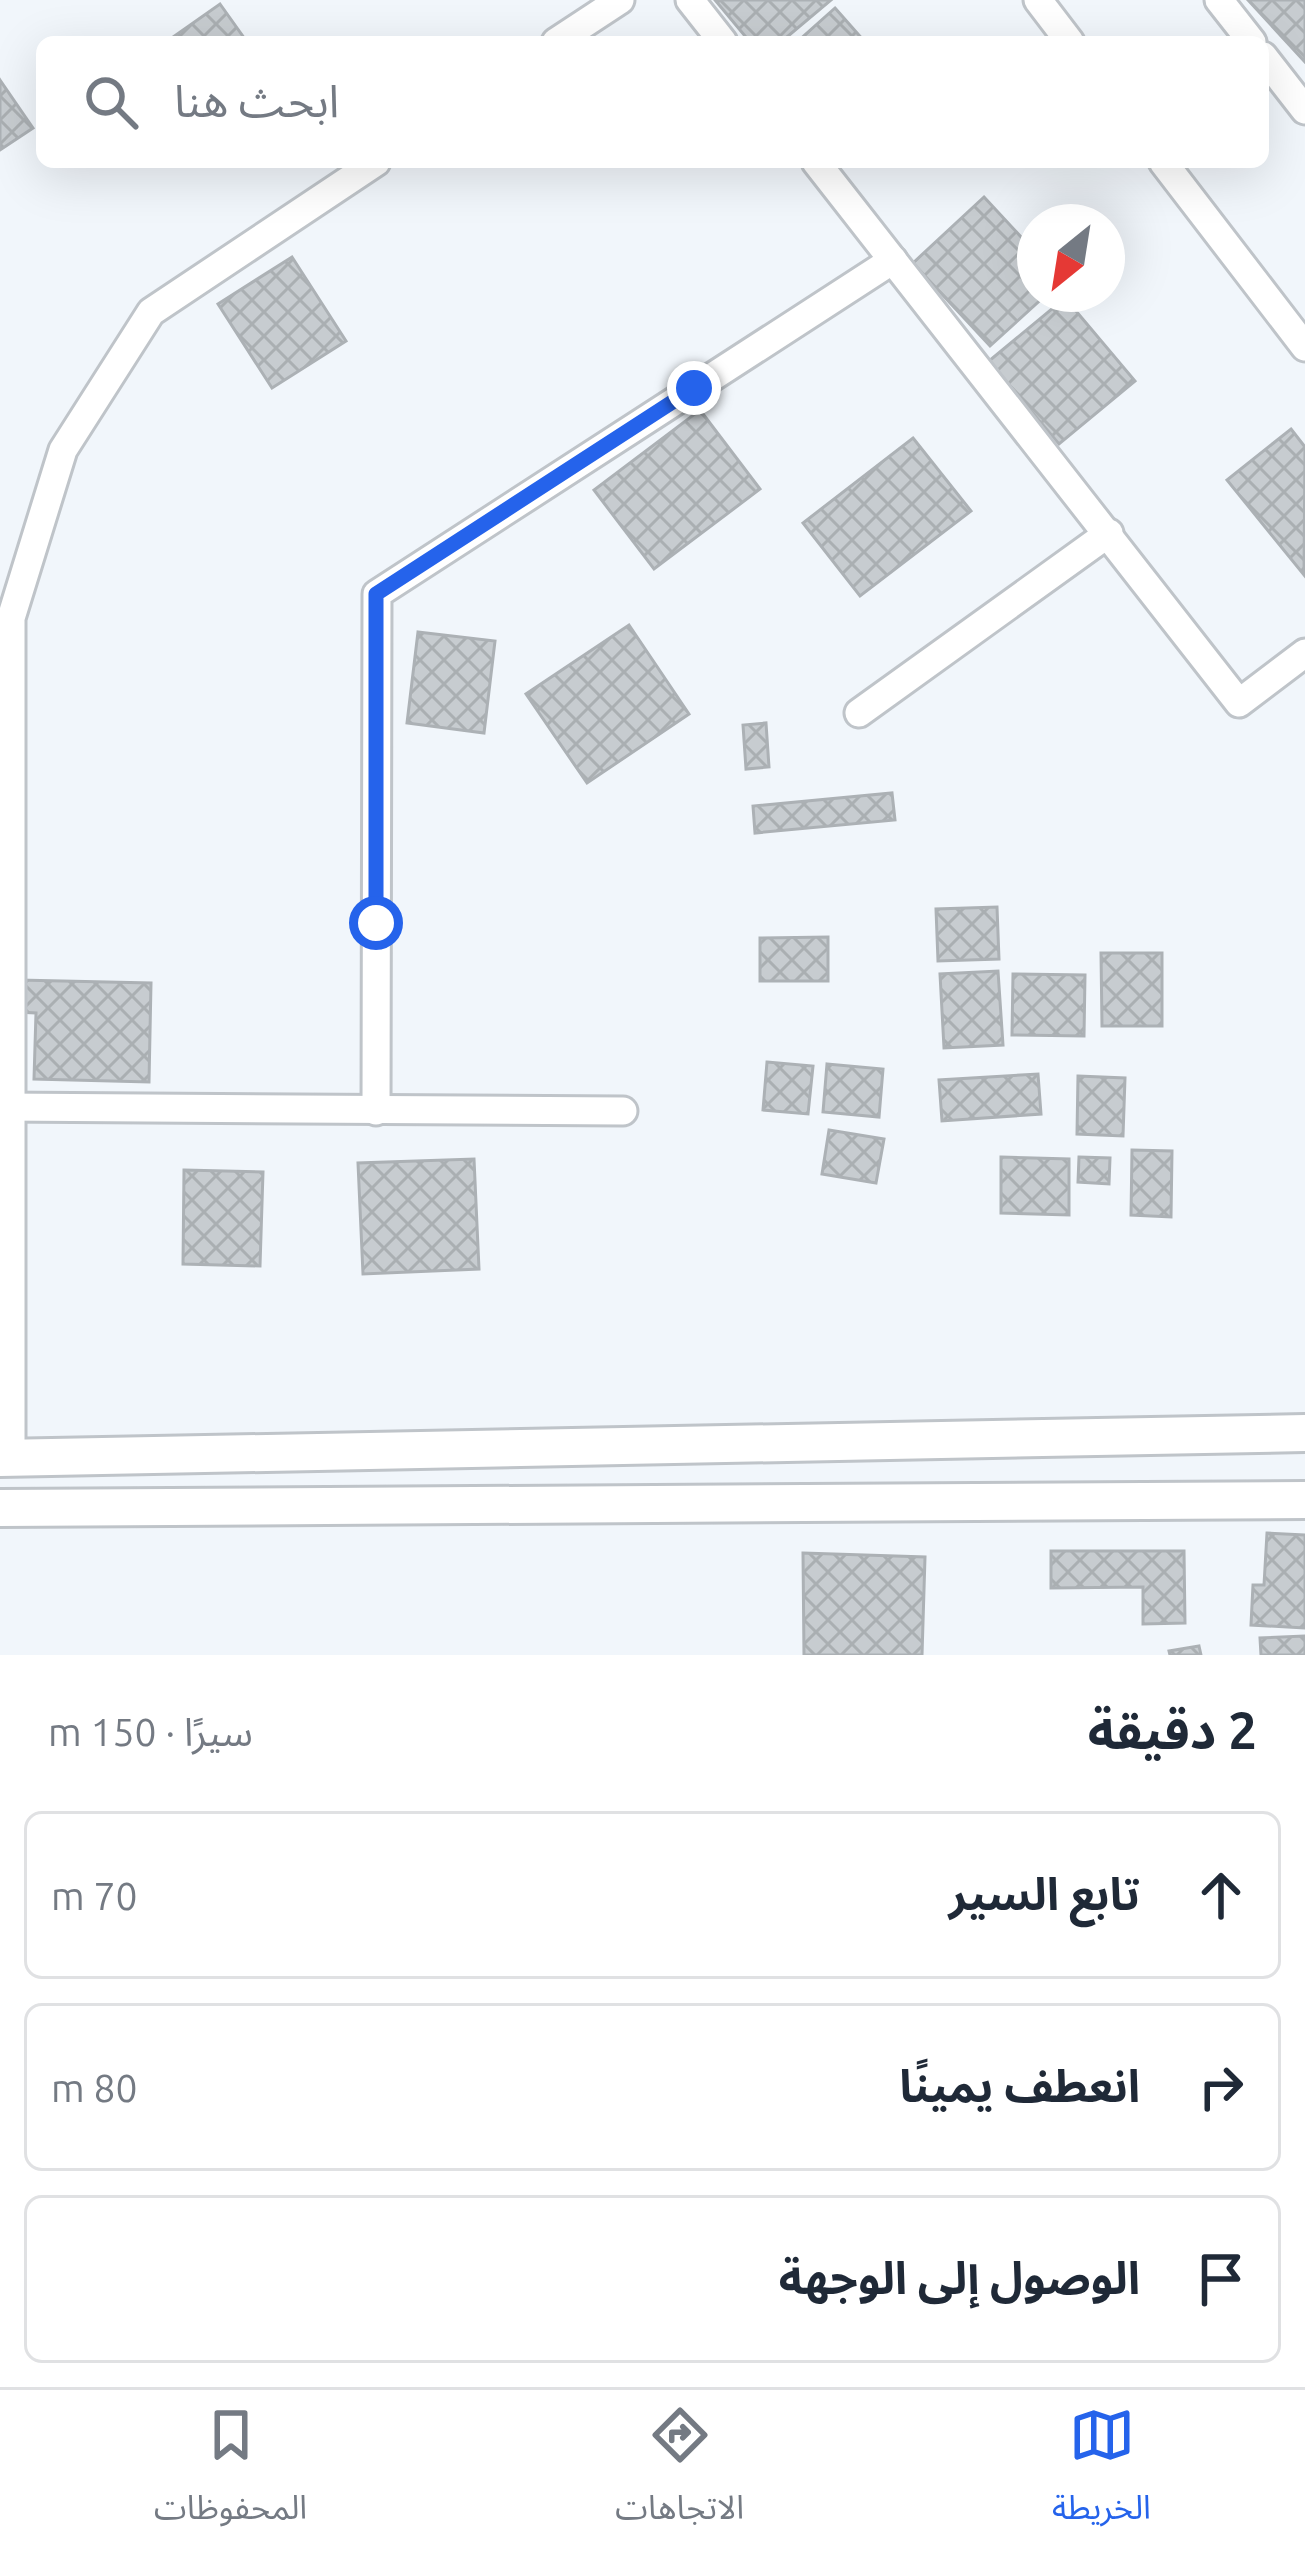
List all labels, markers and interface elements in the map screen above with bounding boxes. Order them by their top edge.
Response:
search box [36,36,1269,168]
icon: search [78,69,144,135]
text: ابحث هنا [174,75,339,126]
north arrow [1017,204,1125,312]
route end [667,361,721,415]
route start [349,896,403,950]
text: 2 دقيقة [1088,1701,1257,1759]
text: سيرًا · 150 m [48,1710,253,1753]
icon: ahead [1188,1862,1254,1928]
text: تابع السير [949,1868,1140,1919]
text: 70 m [51,1874,138,1917]
icon: right [1188,2054,1254,2120]
text: انعطف يمينًا [899,2060,1140,2111]
text: 80 m [51,2066,138,2109]
icon: arrive [1188,2246,1254,2312]
text: الوصول إلى الوجهة [779,2252,1140,2303]
tab: المحفوظات [154,2402,307,2543]
tab: الاتجاهات [615,2402,744,2543]
tab: الخريطة [1052,2402,1151,2543]

